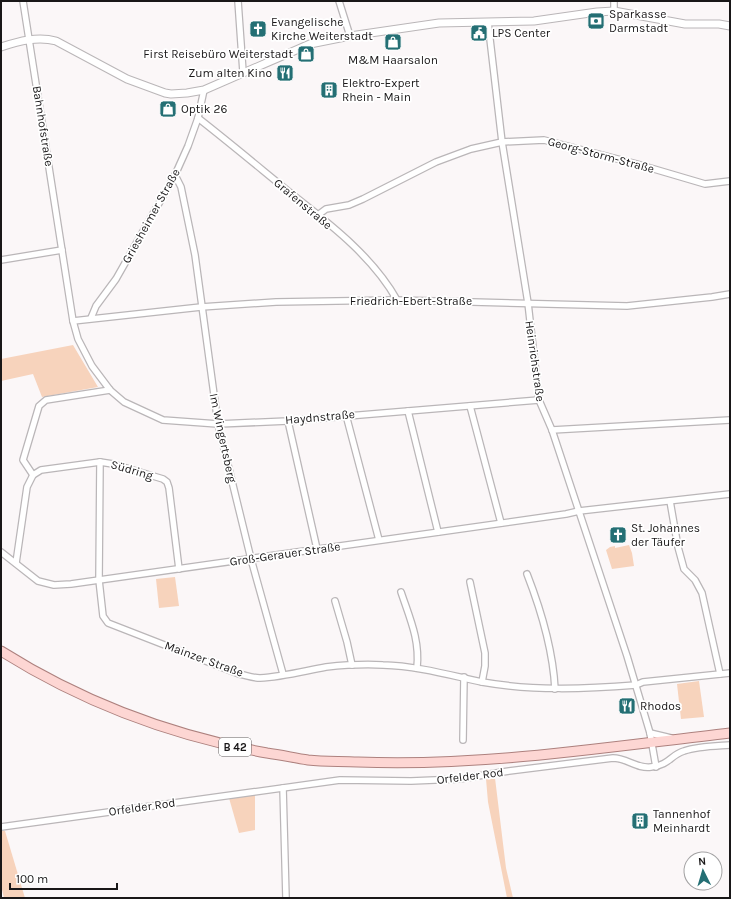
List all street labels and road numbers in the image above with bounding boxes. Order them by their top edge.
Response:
street label: Bahnhofstraße [30,85,56,167]
street label: Georg-Storm-Straße [546,134,656,176]
street label: Griesheimer Straße [119,166,183,266]
street label: Grafenstraße [271,176,335,232]
street label: Friedrich-Ebert-Straße [350,294,472,308]
street label: Heinrichstraße [522,320,548,402]
street label: Im Wingertsberg [207,392,239,484]
street label: Haydnstraße [285,407,355,427]
street label: Südring [109,457,155,483]
street label: Groß-Gerauer Straße [229,539,341,569]
street label: Mainzer Straße [163,638,245,680]
road number: B 42 [219,738,251,756]
street label: Orfelder Rod [436,765,504,787]
street label: Orfelder Rod [108,795,176,819]

